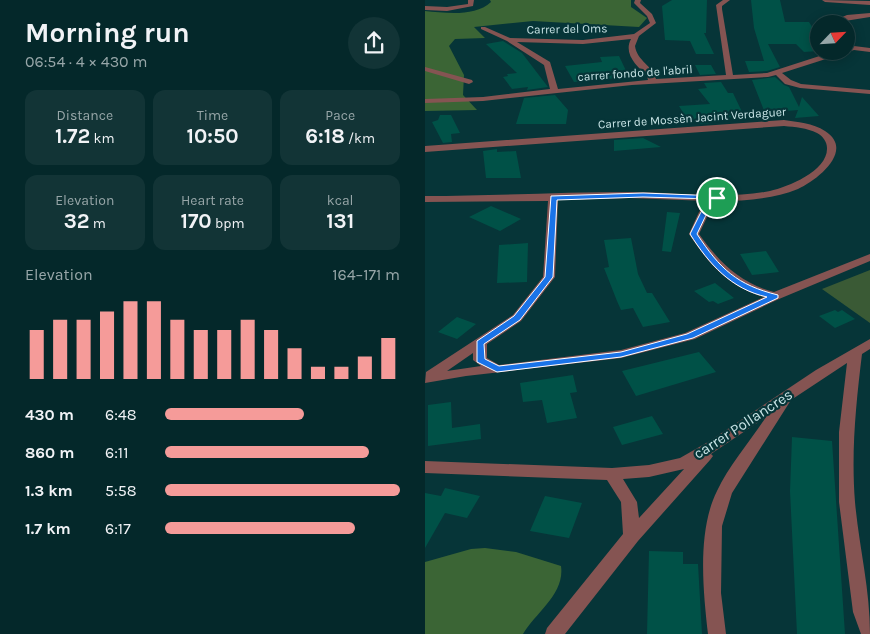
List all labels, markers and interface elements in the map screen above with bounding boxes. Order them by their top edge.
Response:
north arrow [810,15,855,60]
map controls [810,15,855,60]
text: Morning run [25,16,190,49]
button: share [348,17,400,69]
street label: Carrer del Oms [527,21,607,37]
text: 06:54 · 4 × 430 m [25,52,147,71]
street label: carrer fondo de l'abril [577,62,693,84]
street label: Carrer de Mossèn Jacint Verdaguer [597,104,787,132]
text: Distance [57,107,113,124]
text: Time [197,107,228,124]
text: Pace [325,107,355,124]
text: 1.72 [55,124,90,148]
text: 10:50 [187,124,238,148]
text: 6:18 [305,124,345,148]
text: km [90,130,115,147]
text: /km [345,130,375,147]
pin [696,177,738,219]
icon: arrive [703,184,731,212]
text: Elevation [55,192,114,209]
text: Heart rate [181,192,244,209]
text: kcal [327,192,354,209]
text: 32 [64,209,90,233]
text: 170 [180,209,212,233]
text: 131 [326,209,354,233]
text: m [90,215,106,232]
text: bpm [212,215,245,232]
text: Elevation [25,265,93,284]
text: 164–171 m [332,265,400,284]
street label: carrer Pollancres [690,385,796,463]
text: 430 m [25,405,74,424]
text: 6:48 [105,405,137,424]
text: 860 m [25,443,74,462]
text: 6:11 [105,443,128,462]
text: 1.3 km [25,481,73,500]
text: 5:58 [105,481,137,500]
text: 1.7 km [25,519,71,538]
text: 6:17 [105,519,131,538]

